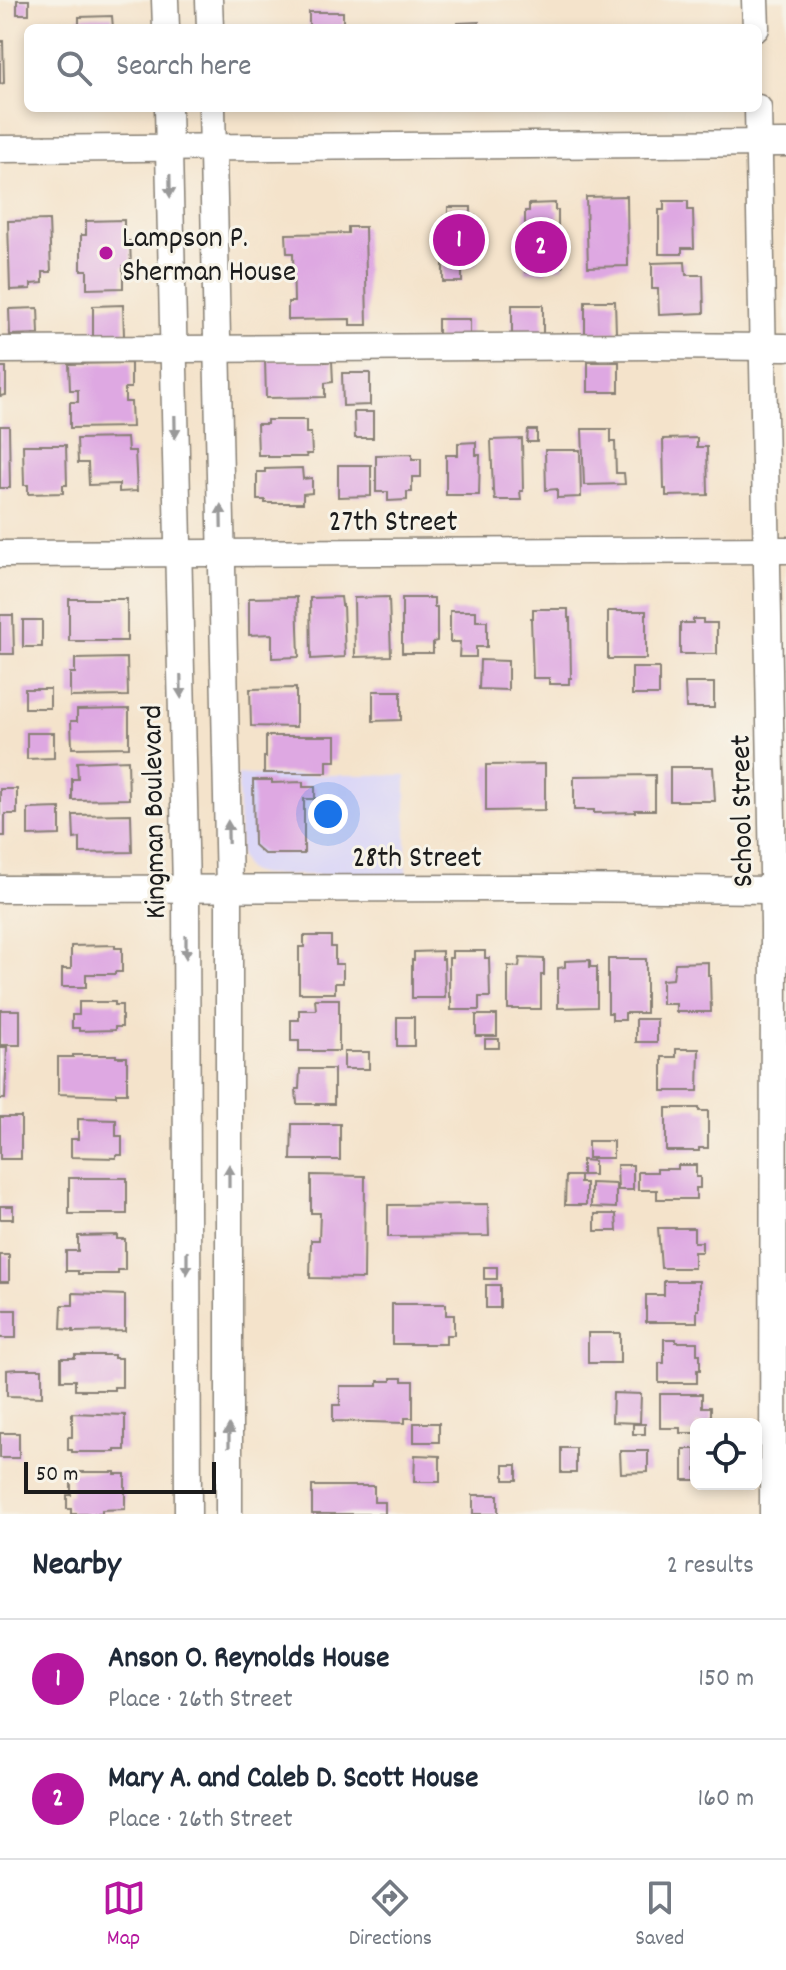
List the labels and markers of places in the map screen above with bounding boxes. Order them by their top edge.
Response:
pin: 1 [433,210,485,270]
pin: 2 [515,217,567,277]
place label: Lampson P. Sherman House [122,219,296,296]
marker: Lampson P. Sherman House [97,244,115,262]

